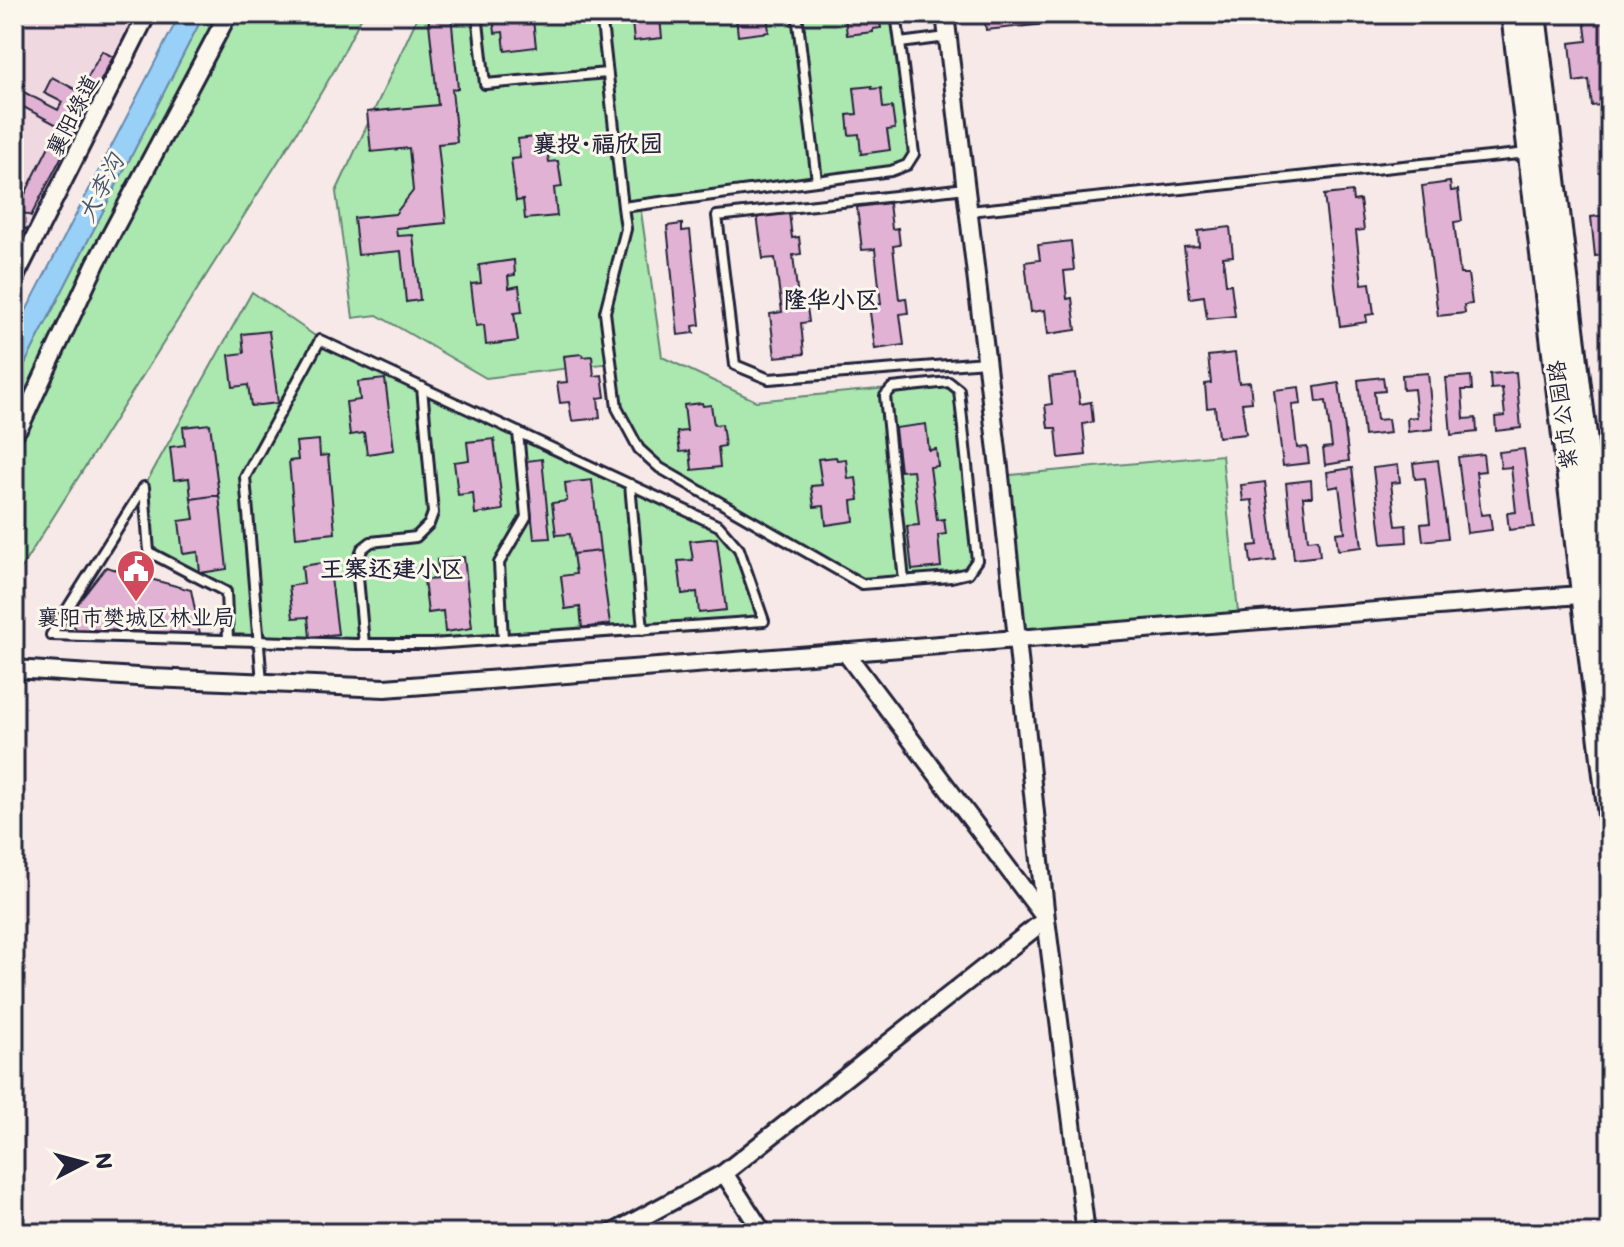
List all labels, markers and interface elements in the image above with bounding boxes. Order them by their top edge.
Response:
street label: 襄阳绿道 [39,69,104,161]
district label: 襄投·福欣园 [533,127,663,158]
water label: 大李沟 [70,146,131,226]
district label: 隆华小区 [783,283,879,314]
street label: 紫贞公园路 [1540,359,1583,471]
public building icon: 襄阳市樊城区林业局 [115,548,157,603]
district label: 王寨还建小区 [320,552,464,583]
place label: 襄阳市樊城区林业局 [37,602,235,631]
north arrow [44,1123,124,1203]
text: N [89,1151,120,1171]

